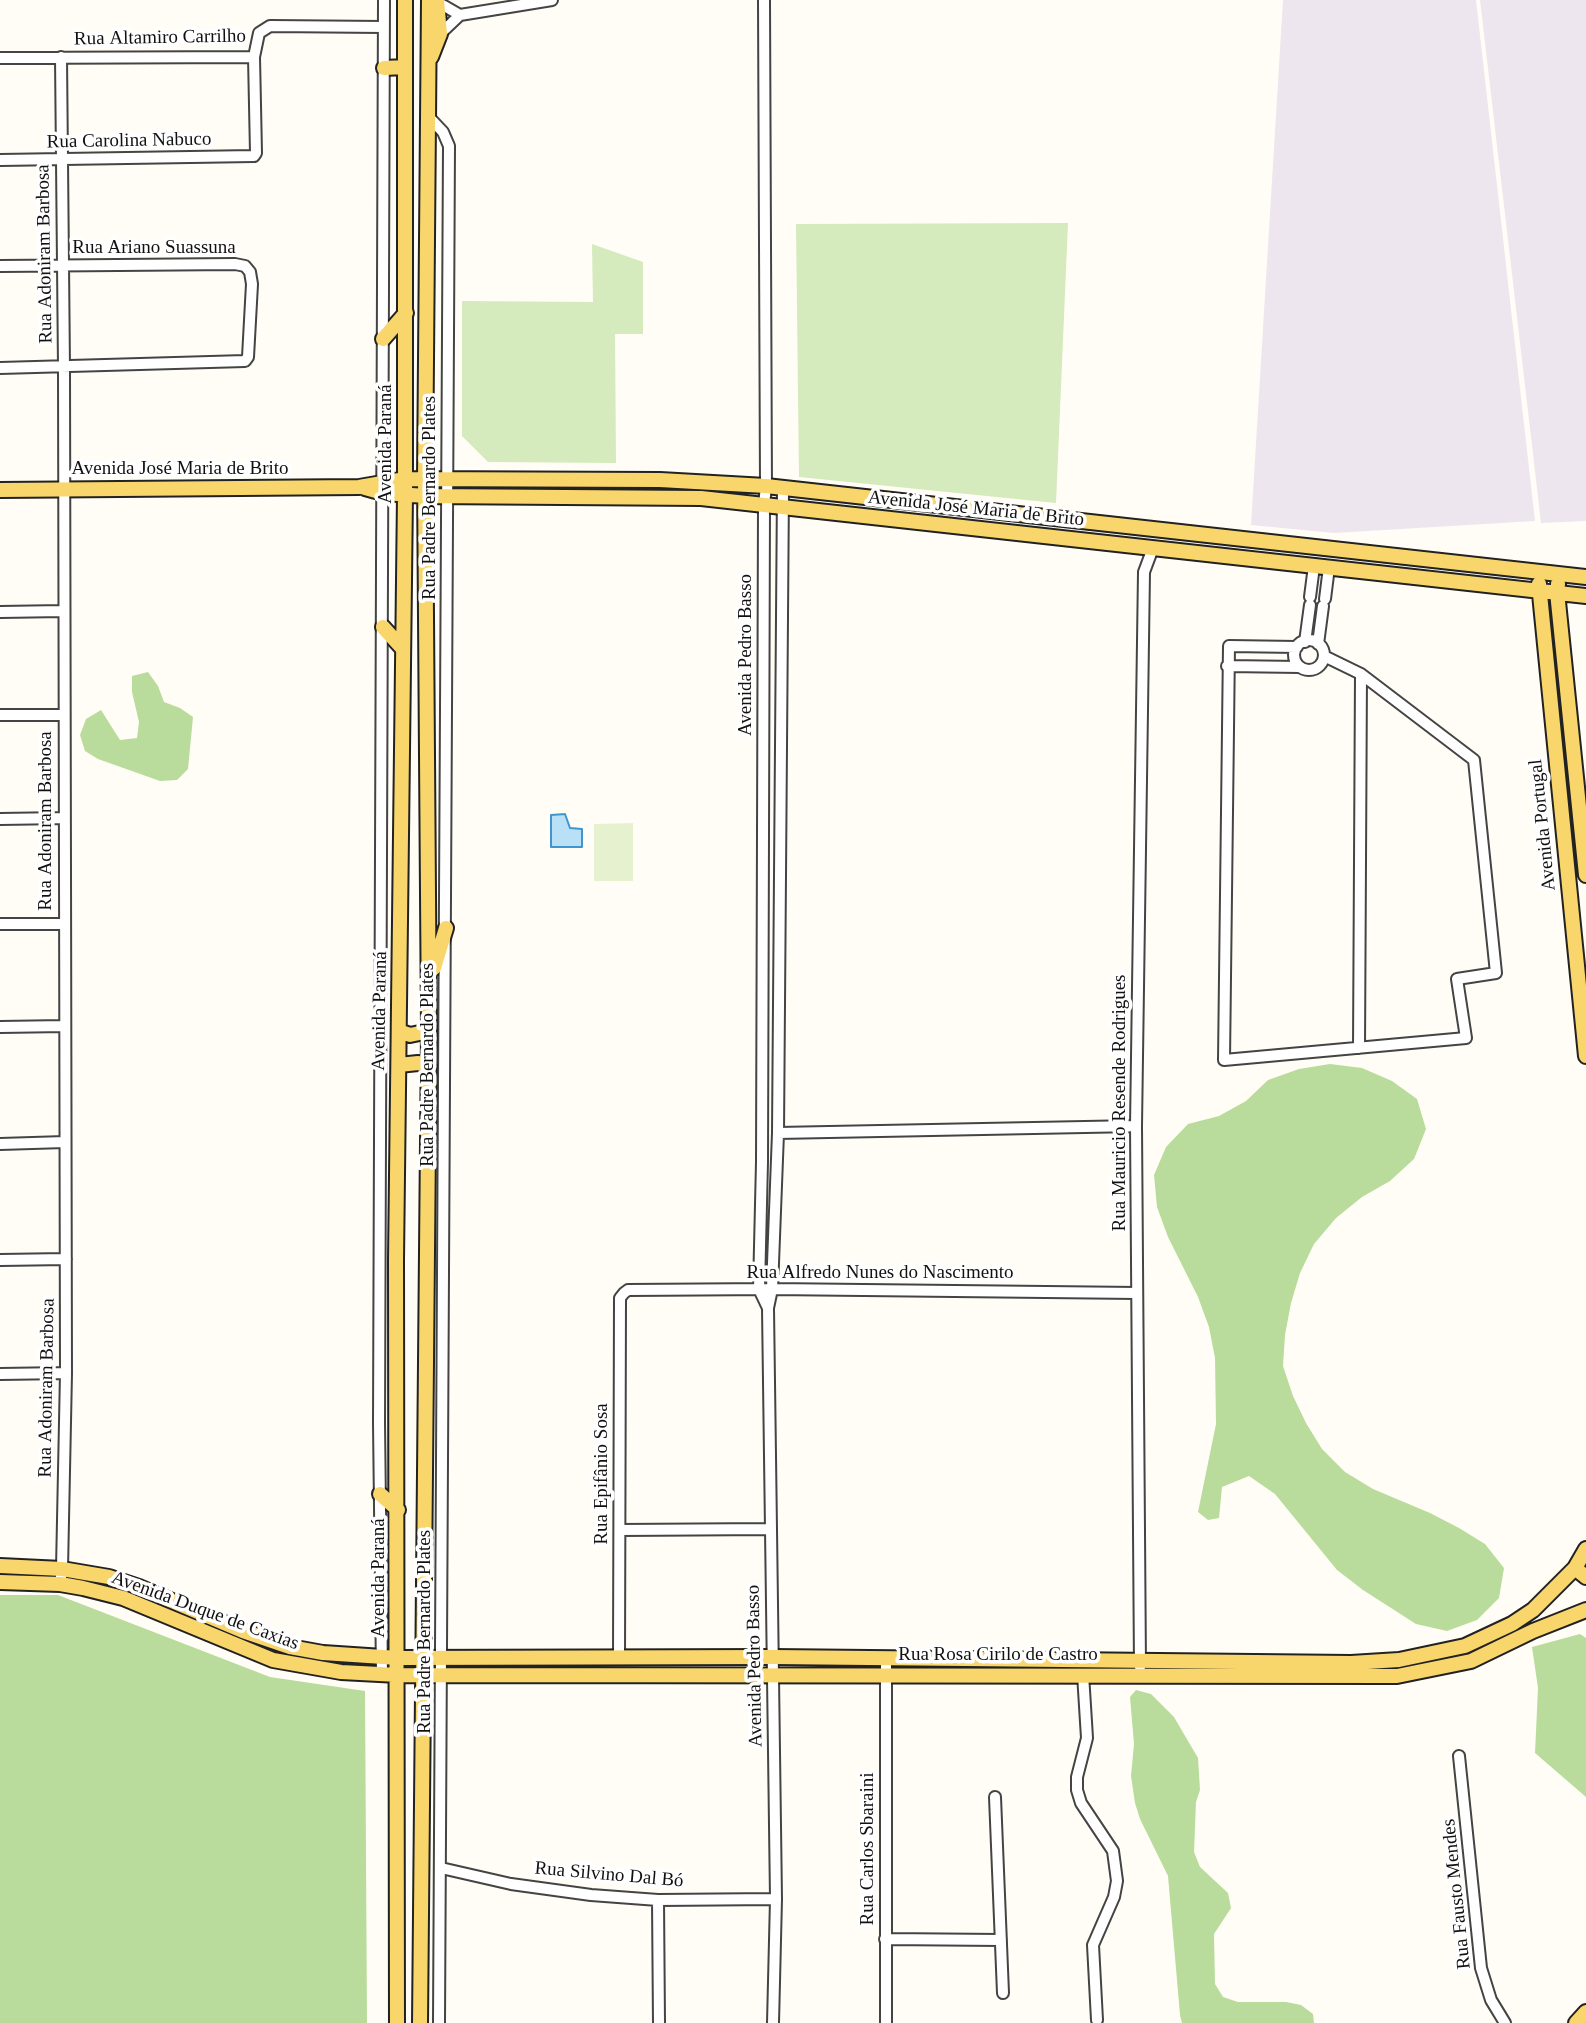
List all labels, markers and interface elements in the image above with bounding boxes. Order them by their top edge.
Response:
street label: Rua Altamiro Carrilho [74,25,246,51]
street label: Rua Carolina Nabuco [47,128,211,154]
street label: Rua Adoniram Barbosa [32,164,58,344]
street label: Rua Ariano Suassuna [72,237,236,259]
street label: Avenida Paraná [375,384,397,504]
street label: Rua Padre Bernardo Plates [419,396,441,600]
street label: Avenida José Maria de Brito [71,458,289,480]
street label: Avenida José Maria de Brito [867,486,1085,532]
street label: Avenida Pedro Basso [735,574,757,736]
street label: Rua Adoniram Barbosa [35,731,57,911]
street label: Avenida Portugal [1525,758,1561,892]
street label: Avenida Paraná [368,951,392,1071]
street label: Rua Padre Bernardo Plates [417,963,439,1167]
street label: Rua Mauricio Resende Rodrigues [1109,975,1131,1231]
street label: Rua Alfredo Nunes do Nascimento [747,1262,1013,1284]
street label: Rua Adoniram Barbosa [34,1298,60,1478]
street label: Rua Epifânio Sosa [591,1403,613,1545]
street label: Avenida Paraná [368,1518,390,1638]
street label: Rua Padre Bernardo Plates [414,1530,436,1734]
street label: Avenida Duque de Caxias [108,1567,302,1655]
street label: Avenida Pedro Basso [742,1585,768,1747]
street label: Rua Rosa Cirilo de Castro [898,1644,1098,1666]
street label: Rua Carlos Sbaraini [857,1772,879,1926]
street label: Rua Fausto Mendes [1438,1818,1476,1970]
street label: Rua Silvino Dal Bó [534,1857,684,1893]

